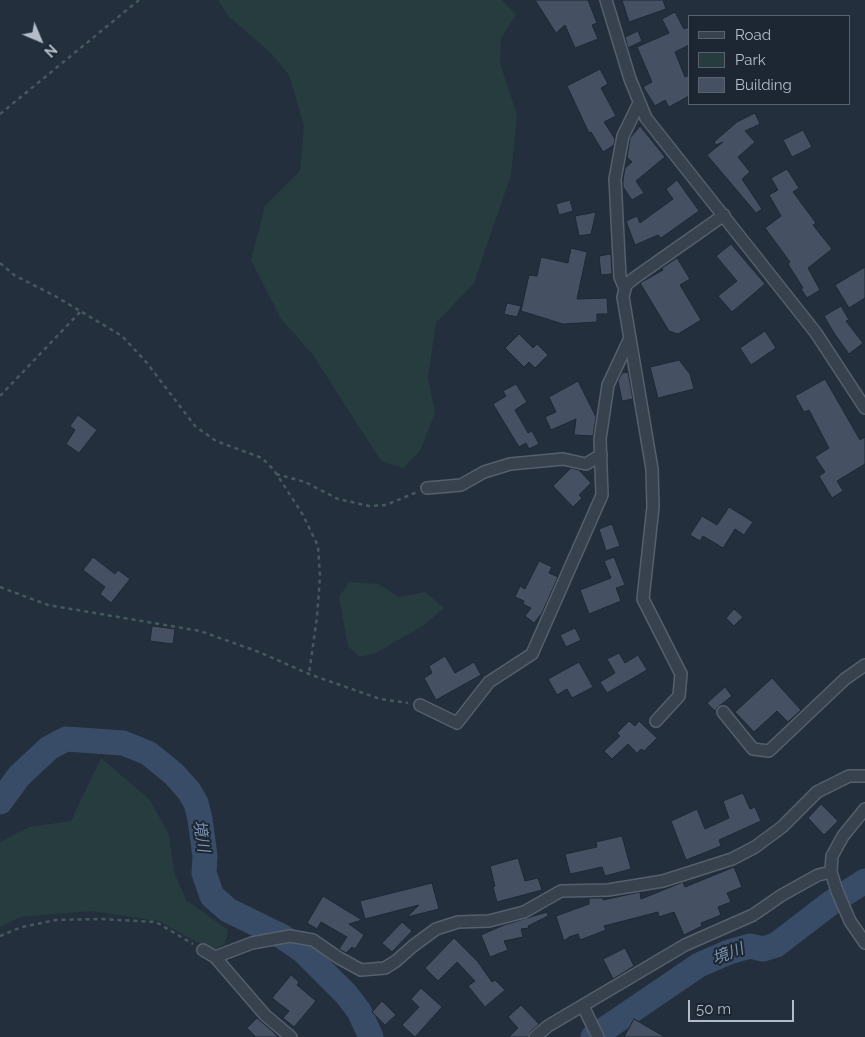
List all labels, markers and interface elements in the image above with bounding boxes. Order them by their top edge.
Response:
north arrow [15,15,65,65]
legend [688,15,850,105]
text: Road [735,26,771,44]
text: N [41,41,60,60]
text: Park [735,51,766,69]
text: Building [735,76,792,94]
water label: 境川 [189,819,213,853]
water label: 境川 [710,939,746,969]
scale bar [690,990,796,1022]
text: 50 m [696,1000,731,1018]

